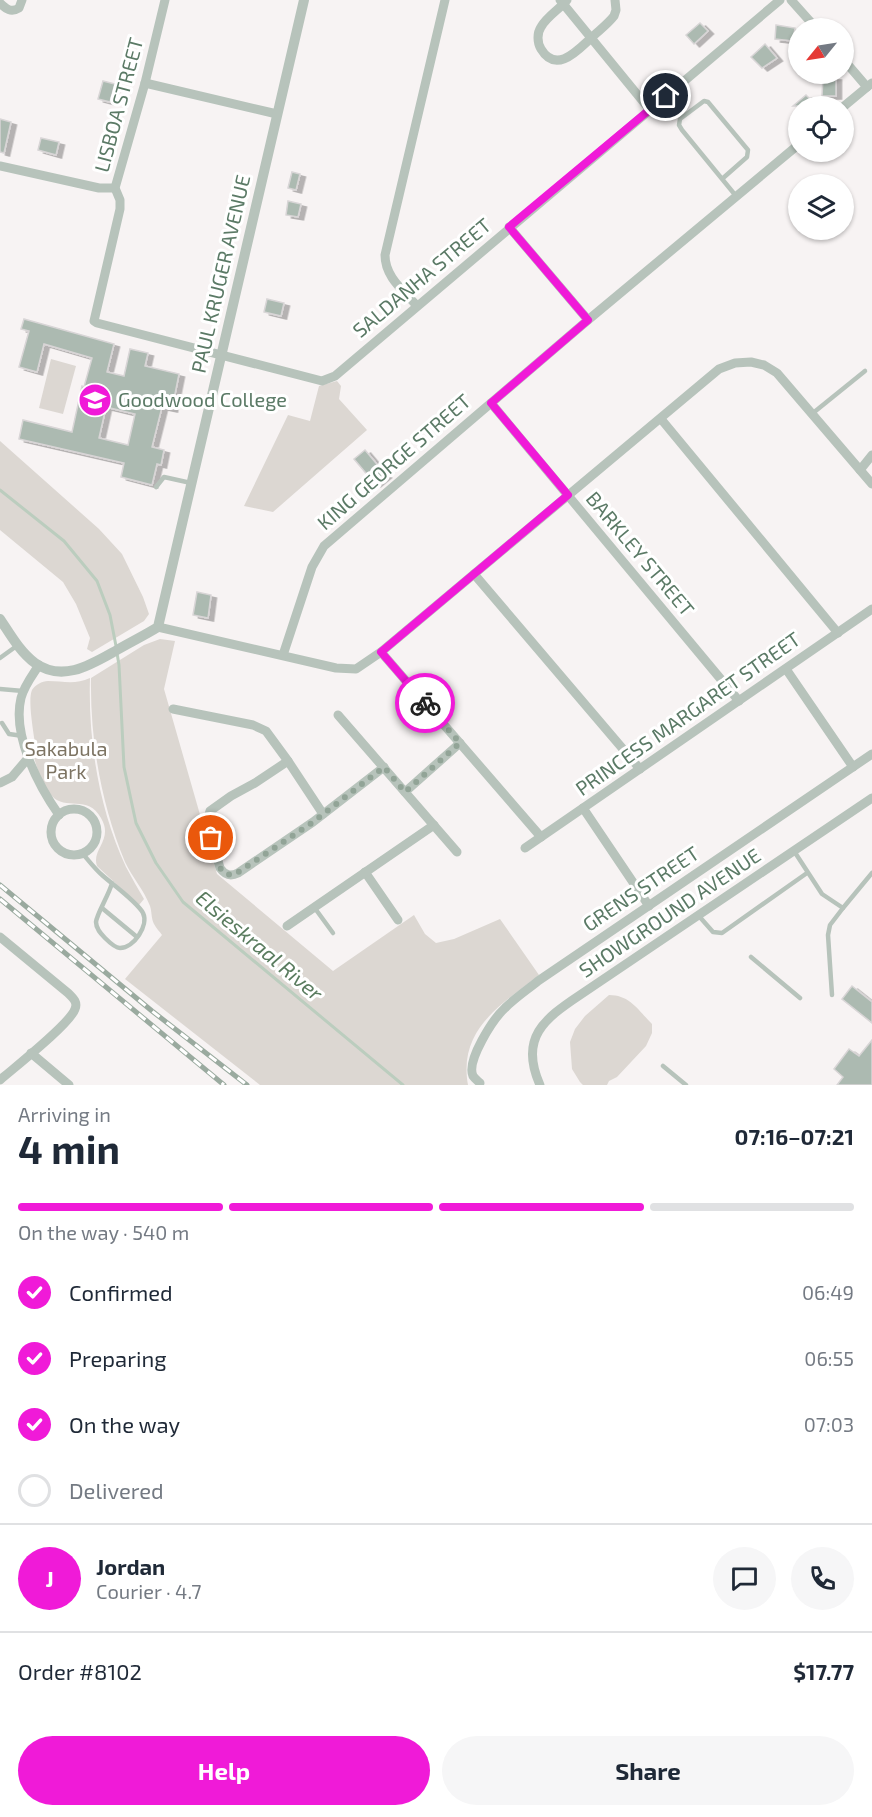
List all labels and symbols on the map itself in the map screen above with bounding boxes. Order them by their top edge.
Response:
north arrow [788,18,854,84]
street label: LISBOA STREET [89,35,148,175]
pin [640,70,691,121]
street label: PAUL KRUGER AVENUE [186,172,254,375]
street label: SALDANHA STREET [348,212,495,342]
school or university icon: Goodwood College [77,382,113,418]
place label: Goodwood College [118,387,287,411]
street label: KING GEORGE STREET [312,388,475,534]
street label: BARKLEY STREET [582,486,700,621]
street label: PRINCESS MARGARET STREET [570,626,805,800]
courier [395,673,455,733]
park label: Sakabula Park [24,736,108,783]
pin [185,812,236,863]
street label: GRENS STREET [578,840,703,936]
street label: SHOWGROUND AVENUE [574,842,765,982]
water label: Elsieskraal River [191,885,329,1006]

